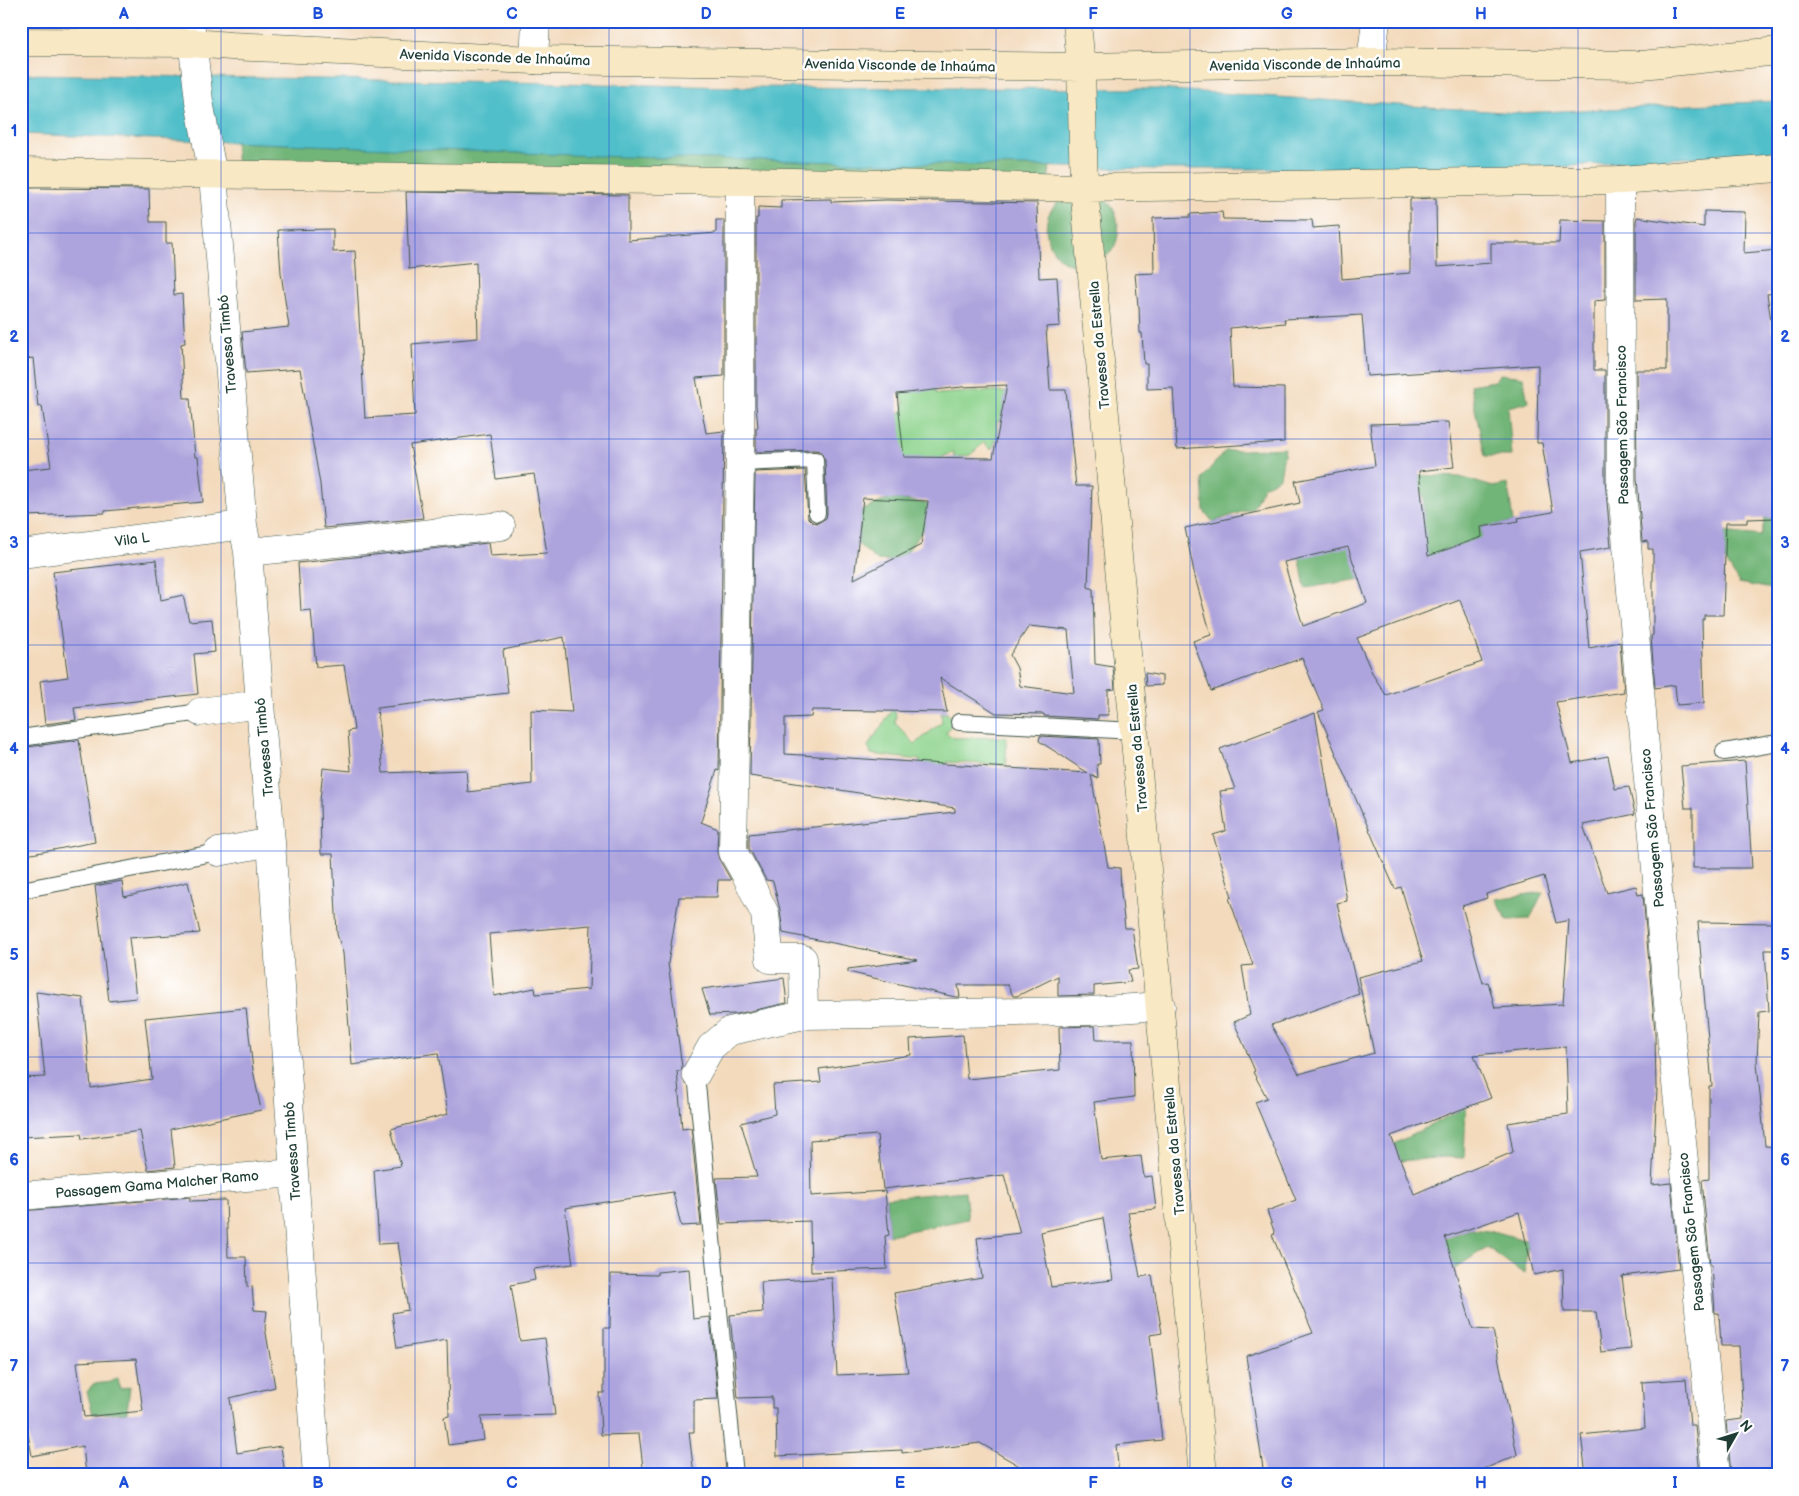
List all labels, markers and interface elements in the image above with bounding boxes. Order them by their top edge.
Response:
text: A [118,5,129,24]
text: B [312,5,324,24]
text: C [506,5,518,24]
text: D [700,5,712,24]
text: E [895,5,905,24]
text: F [1088,5,1098,24]
text: G [1281,5,1293,24]
text: H [1475,5,1487,24]
text: I [1672,5,1678,24]
street label: Avenida Visconde de Inhaúma [399,46,591,69]
street label: Avenida Visconde de Inhaúma [1209,54,1401,75]
street label: Avenida Visconde de Inhaúma [804,55,996,76]
text: 1 [11,122,17,141]
text: 1 [1782,122,1788,141]
street label: Travessa da Estrella [1085,280,1114,410]
street label: Travessa Timbó [215,294,240,394]
text: 2 [9,328,19,347]
text: 2 [1780,328,1790,347]
street label: Passagem São Francisco [1613,345,1632,505]
street label: Vila L [114,529,150,550]
text: 3 [9,534,19,553]
text: 3 [1780,534,1790,553]
street label: Travessa da Estrella [1123,683,1152,813]
street label: Travessa Timbó [252,697,277,797]
text: 4 [9,740,19,759]
text: 4 [1780,740,1790,759]
street label: Passagem São Francisco [1637,748,1668,908]
text: 5 [9,946,19,965]
text: 5 [1780,946,1790,965]
street label: Travessa da Estrella [1160,1086,1189,1216]
street label: Travessa Timbó [281,1101,304,1201]
text: 6 [9,1151,19,1170]
text: 6 [1780,1151,1790,1170]
street label: Passagem São Francisco [1675,1152,1708,1312]
street label: Passagem Gama Malcher Ramo [55,1167,260,1202]
text: 7 [10,1357,19,1376]
text: 7 [1781,1357,1790,1376]
north arrow [1712,1408,1762,1458]
text: N [1736,1417,1756,1436]
text: A [118,1474,129,1493]
text: B [312,1474,324,1493]
text: C [506,1474,518,1493]
text: D [700,1474,712,1493]
text: E [895,1474,905,1493]
text: F [1088,1474,1098,1493]
text: G [1281,1474,1293,1493]
text: H [1475,1474,1487,1493]
text: I [1672,1474,1678,1493]

